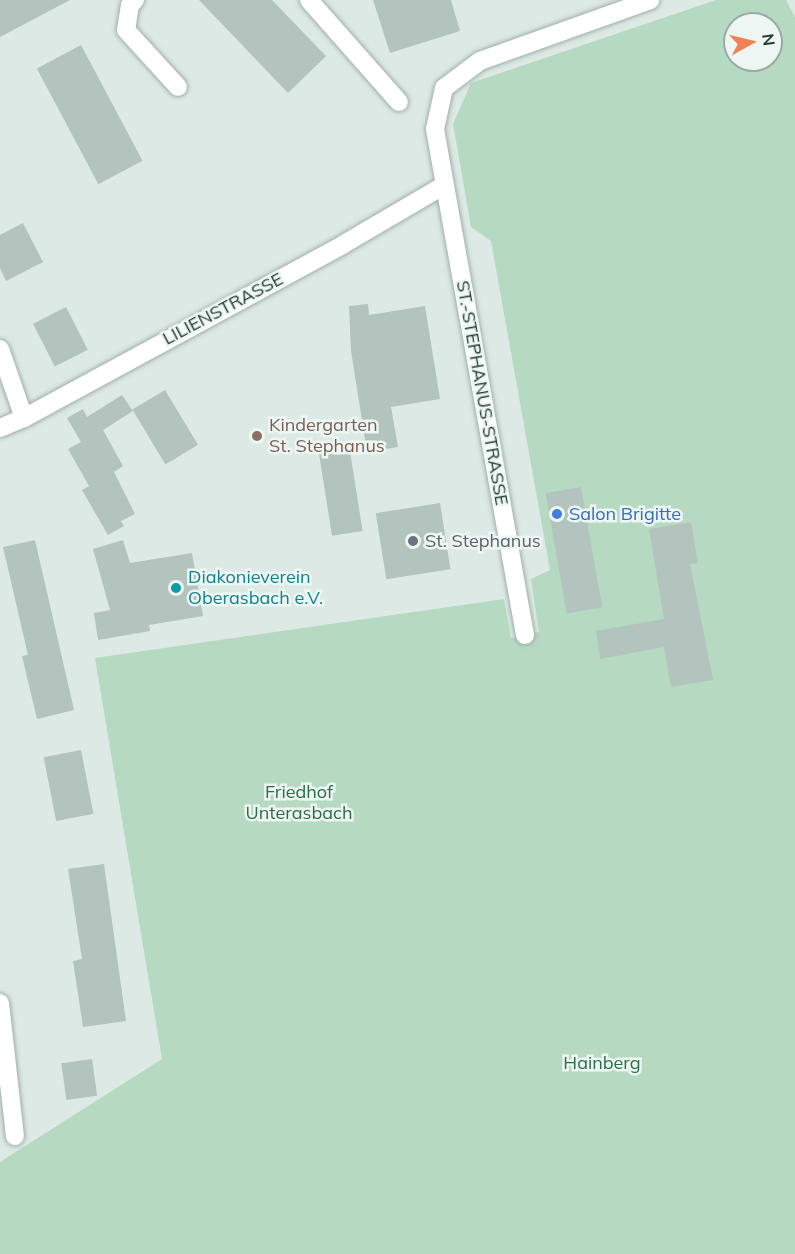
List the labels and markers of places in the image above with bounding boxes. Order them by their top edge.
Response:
place label: Kindergarten St. Stephanus [269,415,385,458]
marker: Kindergarten St. Stephanus [250,429,264,443]
place label: Salon Brigitte [569,503,681,525]
marker: Salon Brigitte [550,507,564,521]
place label: St. Stephanus [425,530,541,552]
marker: St. Stephanus [406,534,420,548]
place label: Diakonieverein Oberasbach e.V. [188,567,323,610]
marker: Diakonieverein Oberasbach e.V. [169,581,183,595]

